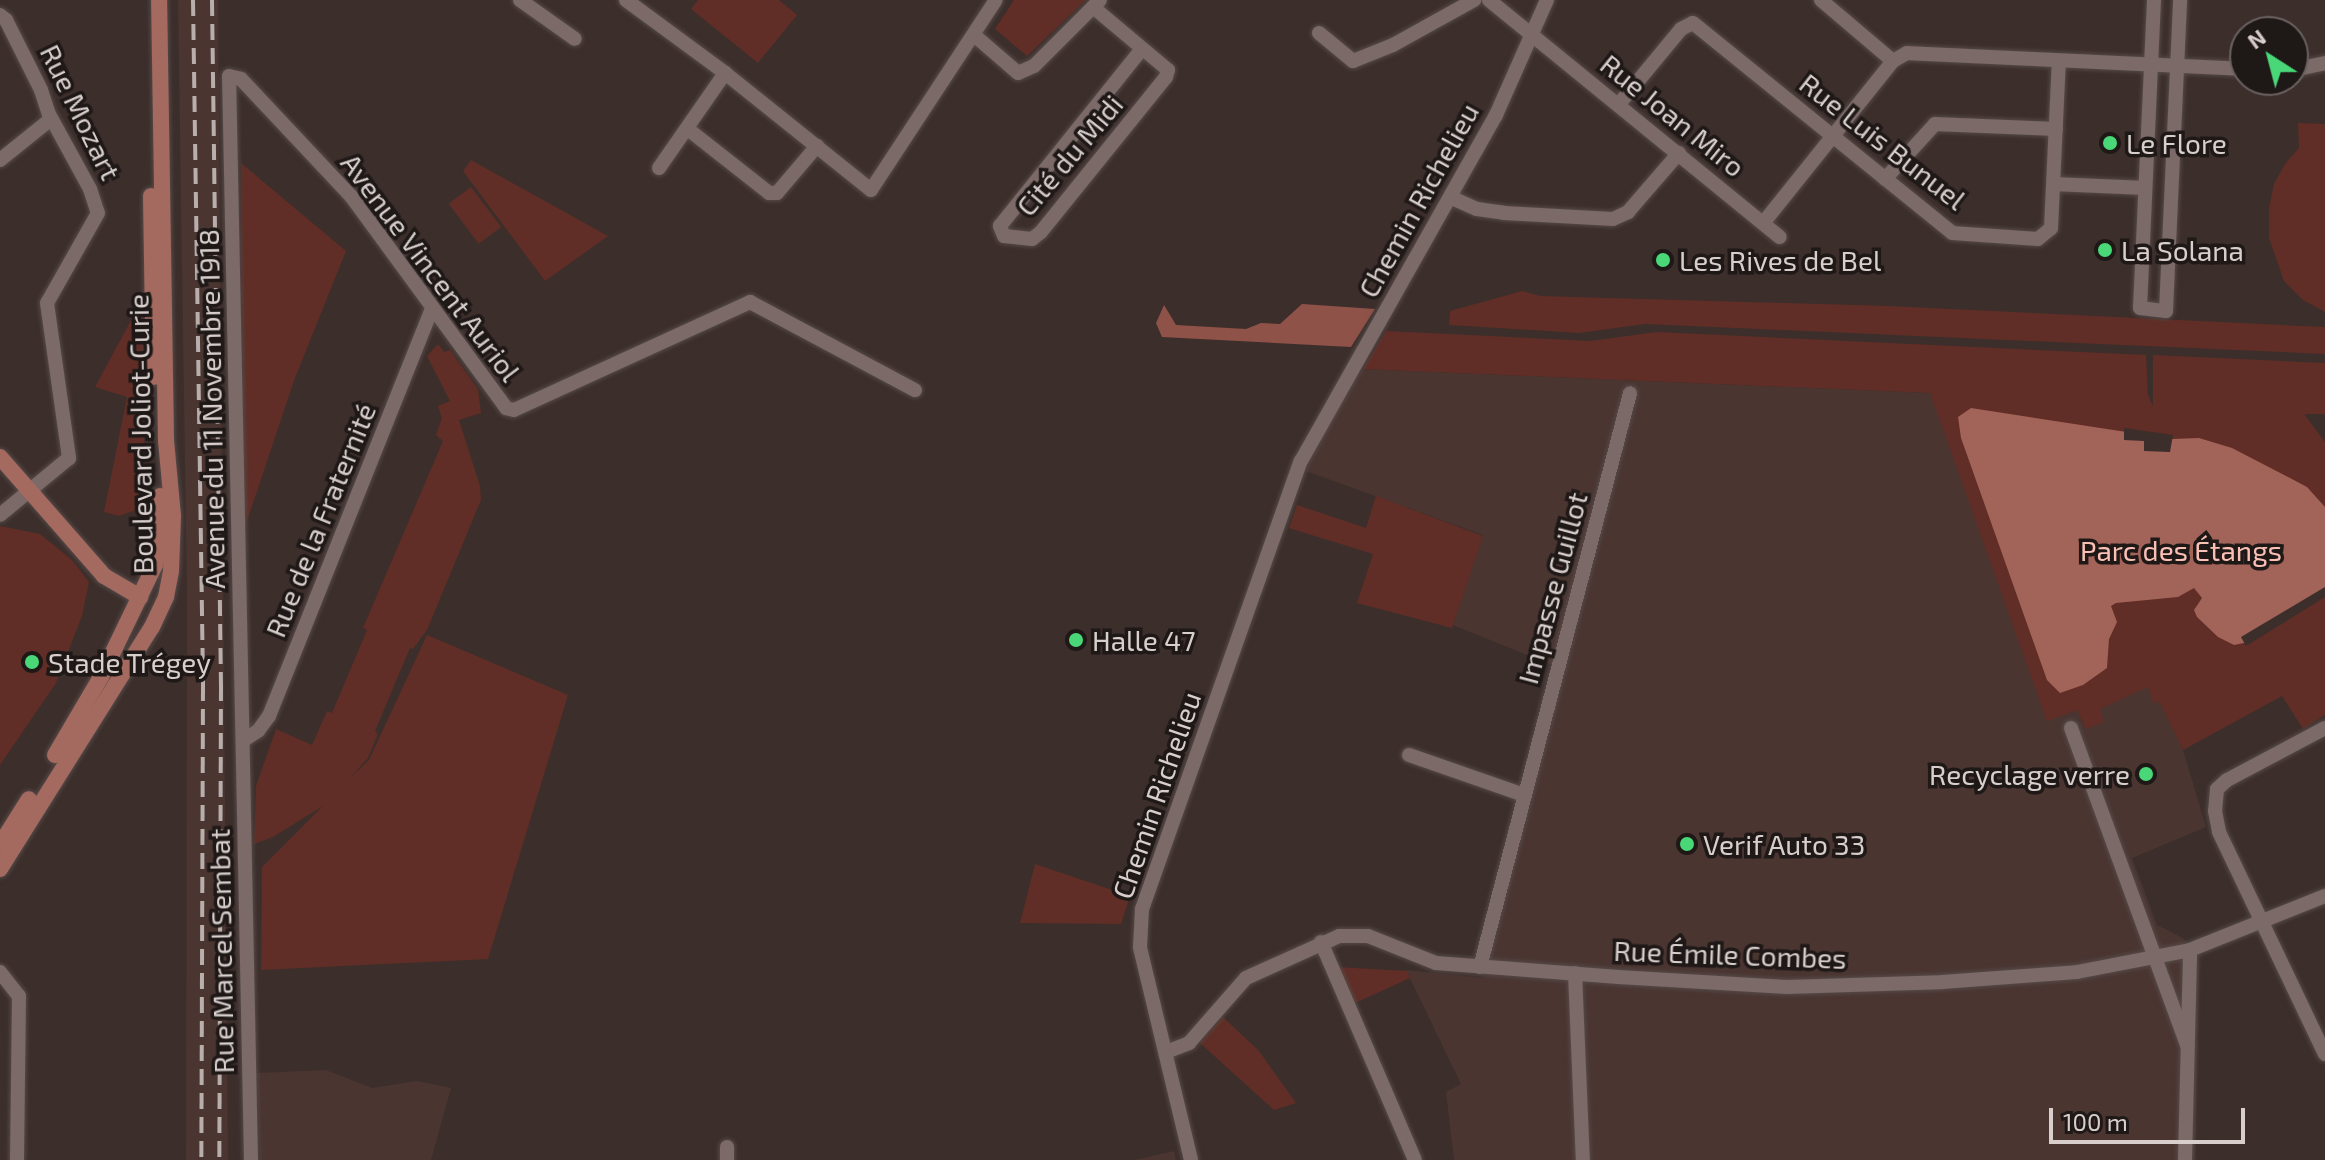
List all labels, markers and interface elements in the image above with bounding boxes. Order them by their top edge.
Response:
north arrow [2229,16,2309,96]
text: N [2242,23,2270,53]
street label: Rue Mozart [34,39,128,185]
street label: Rue Joan Miro [1594,47,1752,183]
street label: Rue Luis Bunuel [1793,66,1973,216]
street label: Cité du Midi [1009,88,1129,222]
street label: Chemin Richelieu [1351,97,1485,303]
place label: Le Flore [2126,126,2227,160]
marker: Le Flore [2101,134,2119,152]
street label: Avenue Vincent Auriol [334,146,528,388]
street label: Avenue du 11 Novembre 1918 [191,229,231,589]
place label: La Solana [2121,233,2244,267]
marker: La Solana [2096,241,2114,259]
place label: Les Rives de Bel [1679,243,1881,277]
marker: Les Rives de Bel [1654,251,1672,269]
street label: Boulevard Joliot-Curie [121,293,159,575]
street label: Rue de la Fraternité [258,398,382,642]
street label: Impasse Guillot [1510,489,1594,687]
park label: Parc des Étangs [2080,533,2282,567]
place label: Halle 47 [1092,623,1196,657]
marker: Halle 47 [1067,631,1085,649]
place label: Stade Trégey [48,645,212,679]
marker: Stade Trégey [23,653,41,671]
street label: Chemin Richelieu [1105,687,1207,903]
place label: Recyclage verre [1928,757,2130,791]
marker: Recyclage verre [2137,765,2155,783]
place label: Verif Auto 33 [1703,827,1866,861]
street label: Rue Marcel Sembat [202,828,240,1074]
marker: Verif Auto 33 [1678,835,1696,853]
street label: Rue Émile Combes [1613,933,1847,975]
scale bar [2053,1092,2249,1142]
text: 100 m [2063,1107,2128,1136]

